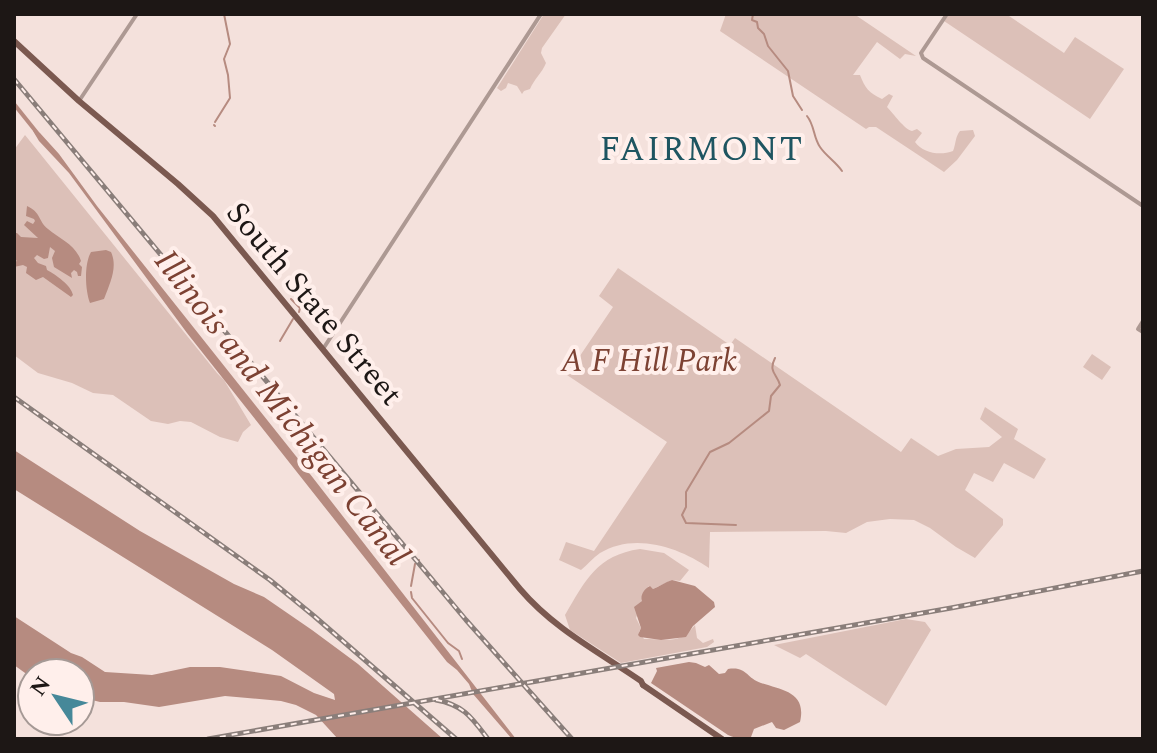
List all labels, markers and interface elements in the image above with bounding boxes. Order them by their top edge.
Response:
district label: FAIRMONT [599,124,805,176]
street label: South State Street [213,191,414,417]
water label: Illinois and Michigan Canal [141,238,422,578]
park label: A F Hill Park [560,337,737,386]
north arrow [16,657,96,737]
text: N [22,670,60,703]

